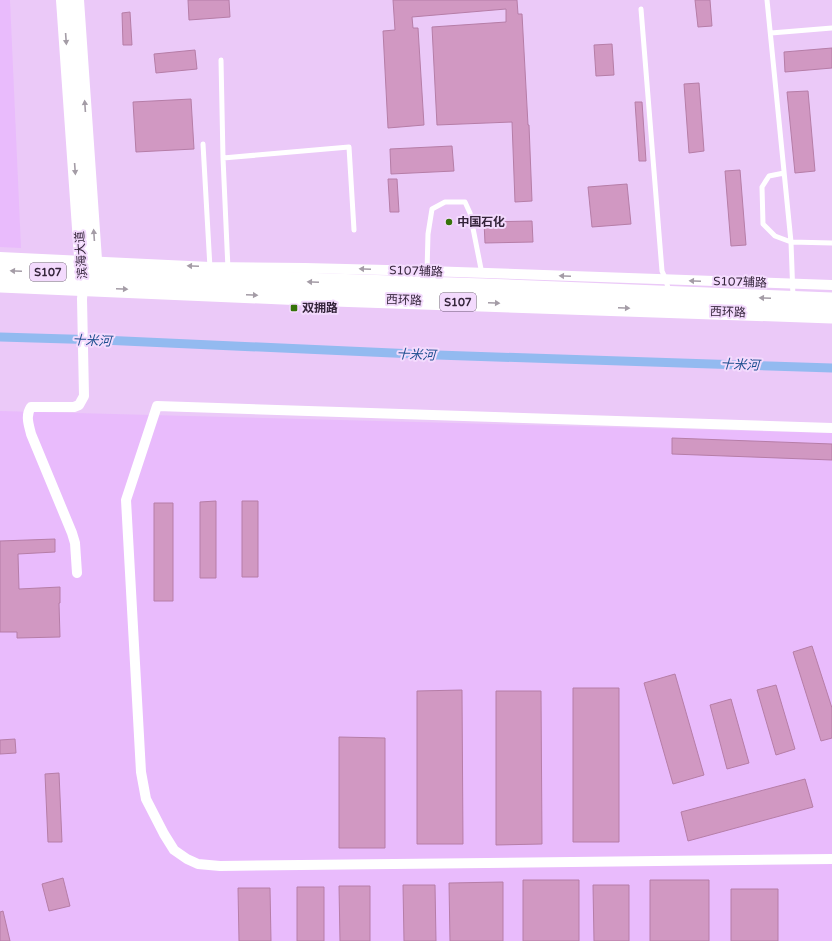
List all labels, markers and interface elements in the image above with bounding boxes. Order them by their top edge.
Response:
one-way arrow [63,33,70,45]
one-way arrow [81,100,88,112]
one-way arrow [71,163,78,175]
place label: 中国石化 [457,215,505,229]
marker: 中国石化 [444,217,454,227]
one-way arrow [90,229,97,241]
street label: 滨海大道 [72,231,90,279]
road number: S107 [30,263,66,281]
one-way arrow [186,263,199,269]
street label: S107辅路 [389,263,443,279]
one-way arrow [359,266,371,273]
one-way arrow [9,268,22,274]
one-way arrow [559,273,571,280]
street label: S107辅路 [713,274,767,290]
one-way arrow [689,277,701,284]
one-way arrow [306,279,319,285]
one-way arrow [116,286,128,293]
one-way arrow [246,292,259,298]
street label: 西环路 [386,292,422,308]
road number: S107 [440,293,476,311]
one-way arrow [758,295,771,301]
one-way arrow [488,300,500,307]
place label: 双拥路 [302,301,338,315]
marker: 双拥路 [289,303,299,313]
one-way arrow [618,304,630,311]
street label: 西环路 [710,304,746,320]
water label: 十米河 [72,332,115,350]
water label: 十米河 [396,346,439,364]
water label: 十米河 [720,356,763,374]

